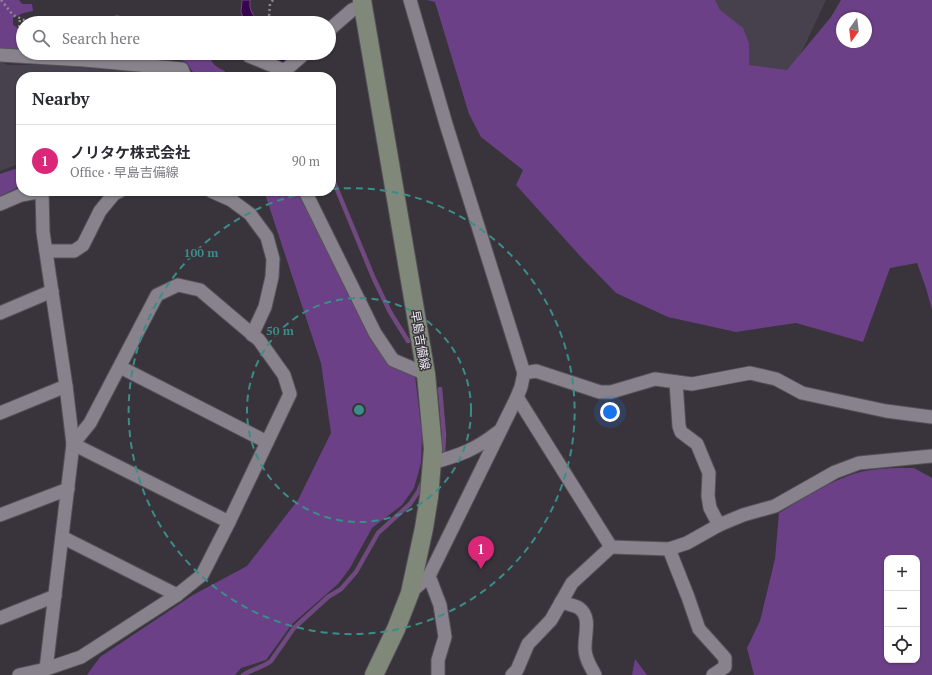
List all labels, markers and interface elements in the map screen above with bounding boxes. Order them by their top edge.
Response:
north arrow [836,12,872,48]
search box [16,16,336,60]
icon: search [30,27,52,49]
text: Search here [62,28,140,48]
text: Nearby [32,87,90,110]
text: ノリタケ株式会社 [70,142,190,162]
text: 1 [41,152,49,170]
text: 90 m [292,152,320,170]
text: Office · 早島吉備線 [70,163,179,181]
text: 100 m [184,245,218,260]
street label: 早島吉備線 [408,309,433,371]
text: 50 m [266,323,294,338]
your location [600,402,620,422]
centre of rings [352,403,366,417]
pin: 1 [468,536,494,569]
map controls [884,555,920,663]
button: + [884,555,920,591]
button: − [884,591,920,627]
button: locate [884,627,920,663]

